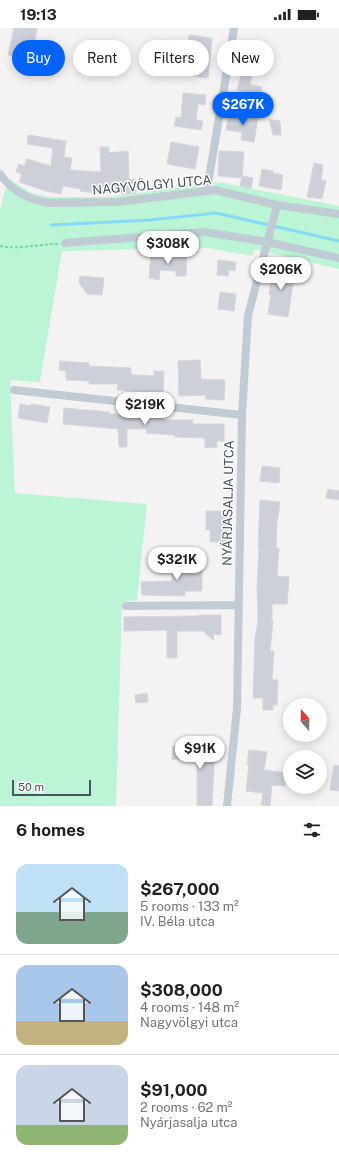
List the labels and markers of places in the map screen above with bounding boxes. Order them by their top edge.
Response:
pin: $267K [215,92,271,126]
pin: $308K [140,231,196,265]
pin: $206K [253,257,309,291]
pin: $219K [117,392,173,426]
pin: $321K [149,547,205,581]
pin: $91K [176,736,224,770]

